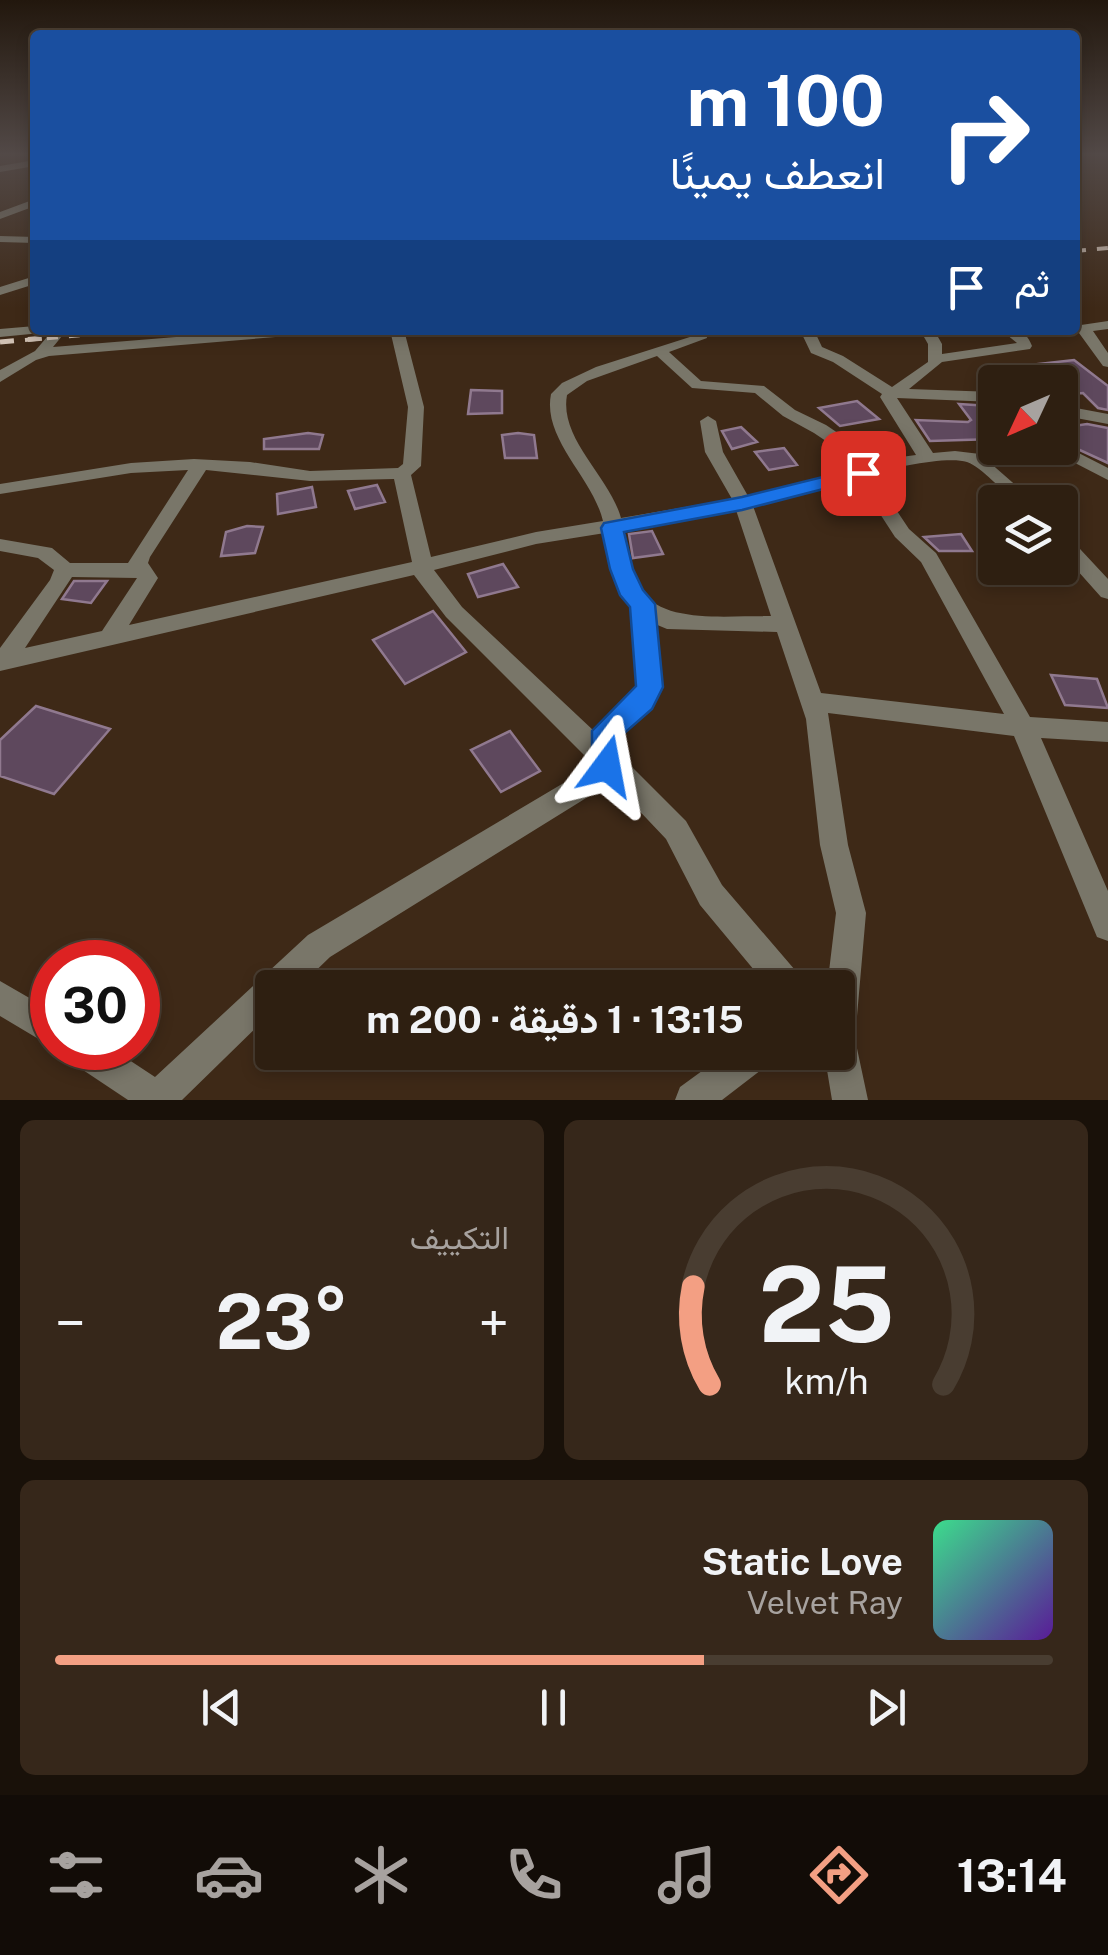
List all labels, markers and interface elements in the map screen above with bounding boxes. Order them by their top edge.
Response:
text: 100 m [687,59,885,142]
icon: right [920,70,1050,200]
text: انعطف يمينًا [670,146,885,199]
icon: arrive [939,260,994,315]
text: ثم [1014,261,1050,306]
north arrow [978,365,1078,465]
map controls [978,365,1078,585]
pin [821,431,906,516]
icon: arrive [836,446,891,501]
button: layers [978,485,1078,585]
position arrow [555,714,659,818]
speed limit sign: 30 [30,940,160,1070]
text: 13:15 · 1 دقيقة · 200 m [366,997,744,1042]
text: التكييف [410,1219,509,1256]
text: 25 [758,1243,894,1365]
text: 23° [215,1278,349,1366]
text: − [55,1291,86,1355]
text: + [479,1291,509,1355]
text: km/h [784,1360,868,1402]
text: Static Love [701,1539,903,1584]
text: Velvet Ray [747,1584,903,1621]
icon: previous [194,1680,249,1735]
icon: pause [526,1680,581,1735]
icon: next [859,1680,914,1735]
icon: filters [41,1840,111,1910]
icon: car [194,1840,264,1910]
icon: climate [346,1840,416,1910]
icon: phone [499,1840,569,1910]
icon: music [652,1840,722,1910]
icon: directions [804,1840,874,1910]
text: 13:14 [957,1849,1067,1902]

